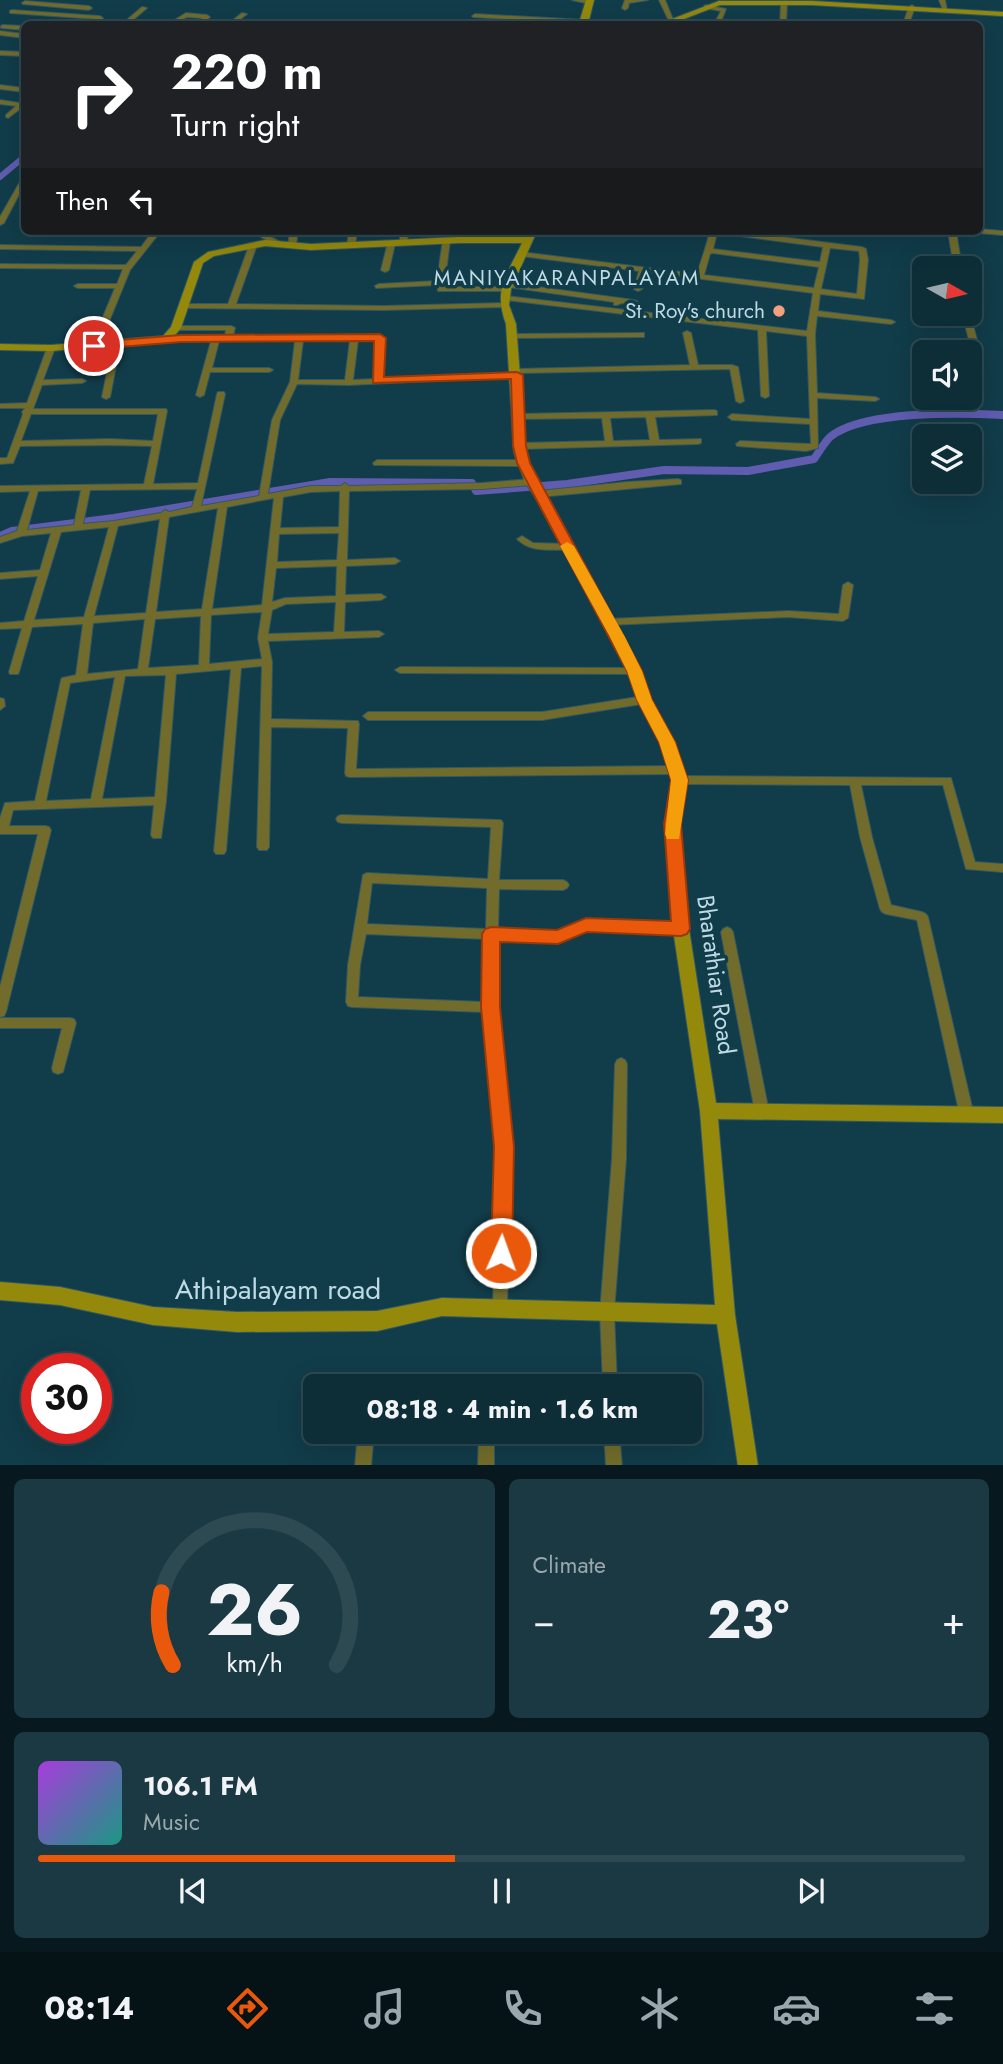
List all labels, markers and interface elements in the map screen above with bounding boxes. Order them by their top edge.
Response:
text: 220 m [171,37,323,107]
icon: right [56,49,147,140]
text: Turn right [171,102,300,148]
text: Then [56,182,109,220]
icon: left [123,182,161,220]
north arrow [912,256,982,326]
map controls [912,256,982,494]
district label: MANIYAKARANPALAYAM [434,263,700,293]
place label: St. Roy's church [625,296,765,326]
marker: St. Roy's church [771,303,787,319]
pin [64,316,124,376]
icon: arrive [75,327,113,365]
button: sound [912,340,982,410]
button: layers [912,424,982,494]
street label: Bharathiar Road [688,893,745,1057]
position arrow [464,1216,538,1290]
street label: Athipalayam road [175,1269,381,1310]
speed limit sign: 30 [21,1353,112,1444]
text: 08:18 · 4 min · 1.6 km [367,1390,638,1428]
text: Climate [533,1548,606,1582]
text: 26 [206,1557,302,1662]
text: 23° [707,1582,789,1658]
text: − [533,1593,555,1648]
text: + [942,1593,965,1648]
text: km/h [226,1644,283,1680]
text: 106.1 FM [143,1767,258,1805]
text: Music [143,1805,200,1839]
icon: previous [174,1872,212,1910]
icon: pause [483,1872,521,1910]
icon: next [792,1872,830,1910]
icon: directions [223,1984,272,2033]
icon: music [360,1984,409,2033]
icon: phone [498,1984,547,2033]
icon: climate [635,1984,684,2033]
icon: car [772,1984,821,2033]
icon: filters [910,1984,959,2033]
text: 08:14 [44,1985,134,2031]

